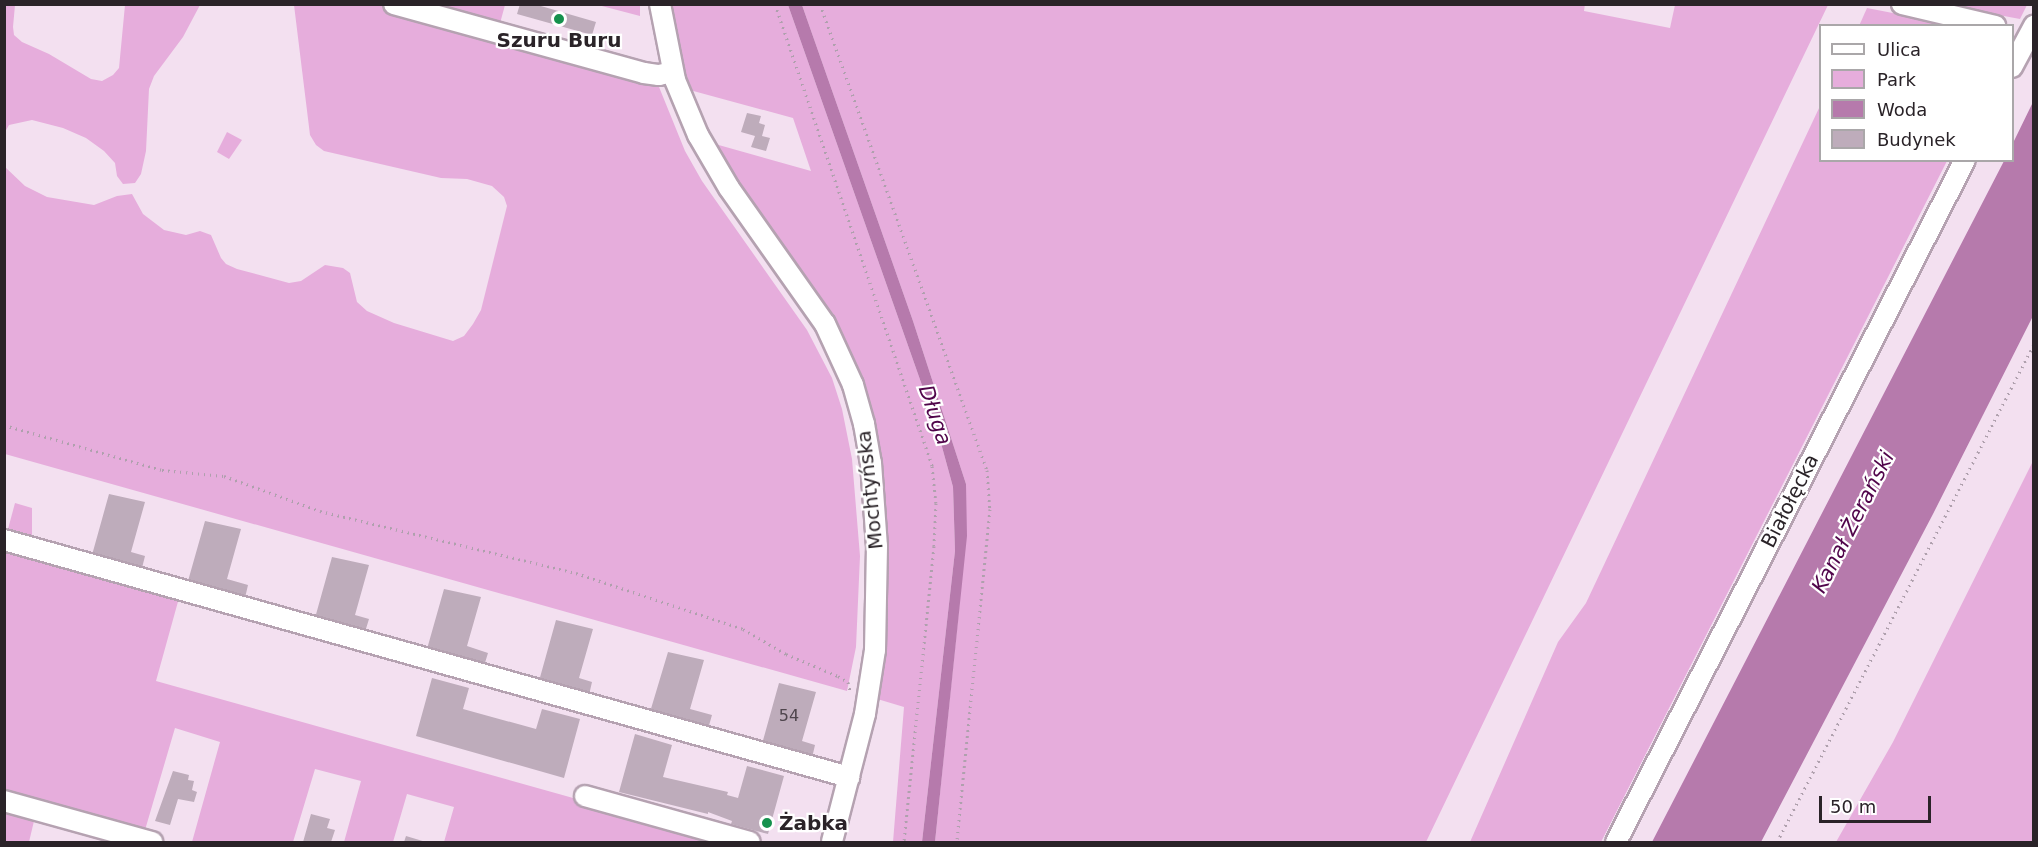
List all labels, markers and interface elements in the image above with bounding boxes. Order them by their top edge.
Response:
marker: Szuru Buru [552,12,566,26]
legend [1819,24,2014,162]
place label: Szuru Buru [497,28,621,52]
text: Ulica [1877,39,1921,60]
text: Park [1877,69,1916,90]
text: Woda [1877,99,1927,120]
text: Budynek [1877,129,1956,150]
water label: Długa [913,382,957,448]
street label: Mochtyńska [852,429,888,551]
water label: Kanał Żerański [1806,447,1900,597]
street label: Białołęcka [1756,450,1824,552]
house number: 54 [779,706,799,726]
scale bar [1822,784,1934,822]
text: 50 m [1830,796,1876,817]
place label: Żabka [779,811,848,835]
marker: Żabka [760,816,774,830]

